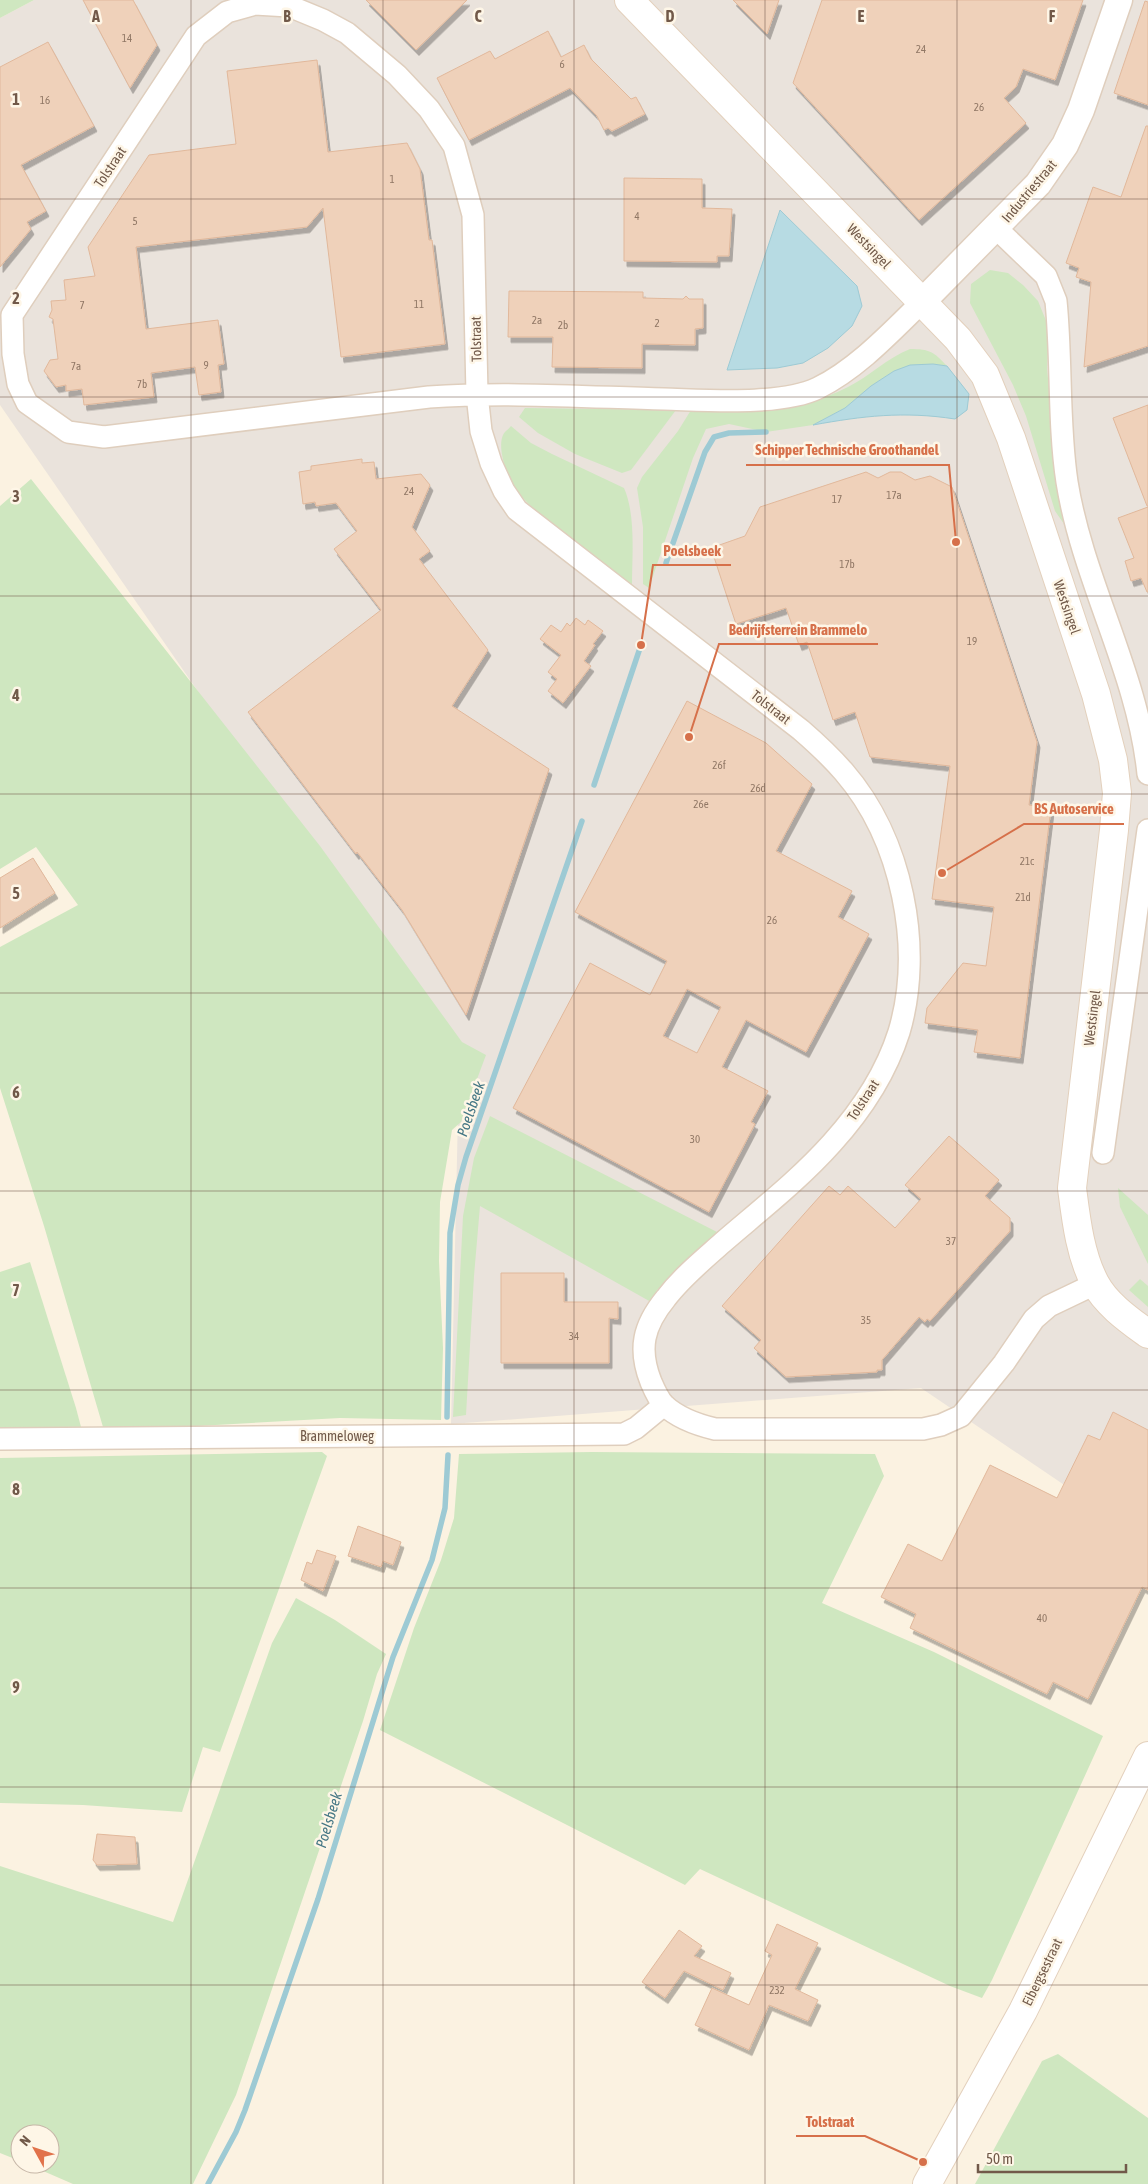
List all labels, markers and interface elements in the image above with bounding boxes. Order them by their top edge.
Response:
text: A [91,7,100,25]
text: B [283,7,291,25]
text: C [474,7,482,25]
text: D [666,7,675,25]
text: E [858,7,865,25]
text: F [1049,7,1056,25]
house number: 14 [122,32,132,44]
house number: 24 [916,43,926,55]
house number: 6 [559,58,565,70]
text: 1 [12,90,20,108]
house number: 16 [40,94,50,106]
house number: 26 [974,101,984,113]
street label: Tolstraat [91,144,129,190]
street label: Industriestraat [998,157,1060,225]
house number: 1 [389,173,395,185]
house number: 4 [634,210,640,222]
house number: 5 [132,215,138,227]
street label: Westsingel [844,220,894,272]
text: 2 [12,289,20,307]
house number: 11 [414,298,424,310]
house number: 7 [79,299,85,311]
house number: 2a [532,314,542,326]
street label: Tolstraat [468,316,484,362]
house number: 2 [654,317,660,329]
house number: 2b [558,319,568,331]
house number: 9 [203,359,209,371]
house number: 7a [71,360,81,372]
house number: 7b [137,378,147,390]
callout: Schipper Technische Groothandel [746,435,949,465]
text: Schipper Technische Groothandel [755,441,940,458]
house number: 24 [404,485,414,497]
text: 3 [12,487,20,505]
house number: 17a [886,489,902,501]
house number: 17 [832,493,842,505]
callout: Poelsbeek [653,535,731,565]
text: Poelsbeek [663,542,721,559]
house number: 17b [839,558,855,570]
street label: Westsingel [1050,578,1084,636]
callout: Bedrijfsterrein Brammelo [719,614,878,644]
text: Bedrijfsterrein Brammelo [729,621,867,638]
house number: 19 [967,635,977,647]
text: 4 [11,686,20,704]
street label: Tolstraat [748,687,794,727]
house number: 26f [712,759,726,771]
house number: 26d [750,782,766,794]
callout: BS Autoservice [1024,794,1124,824]
house number: 26e [693,798,709,810]
text: BS Autoservice [1034,800,1114,817]
house number: 21c [1020,855,1035,867]
text: 5 [12,884,20,902]
house number: 21d [1015,891,1031,903]
house number: 26 [767,914,777,926]
street label: Westsingel [1081,989,1103,1047]
street label: Tolstraat [844,1077,882,1123]
water label: Poelsbeek [453,1079,488,1139]
text: 6 [12,1083,20,1101]
house number: 30 [690,1133,700,1145]
house number: 37 [946,1235,956,1247]
text: 7 [12,1281,20,1299]
house number: 35 [861,1314,871,1326]
house number: 34 [569,1330,579,1342]
street label: Brammeloweg [300,1428,374,1444]
text: 8 [12,1480,20,1498]
house number: 40 [1037,1612,1047,1624]
text: 9 [12,1678,20,1696]
water label: Poelsbeek [312,1790,345,1850]
street label: Eibergsestraat [1019,1936,1065,2008]
house number: 232 [769,1984,785,1996]
callout: Tolstraat [796,2106,865,2136]
text: Tolstraat [806,2113,855,2130]
north arrow [10,2124,60,2174]
text: N [16,2132,34,2149]
scale bar [978,2142,1126,2174]
text: 50 m [986,2150,1013,2167]

